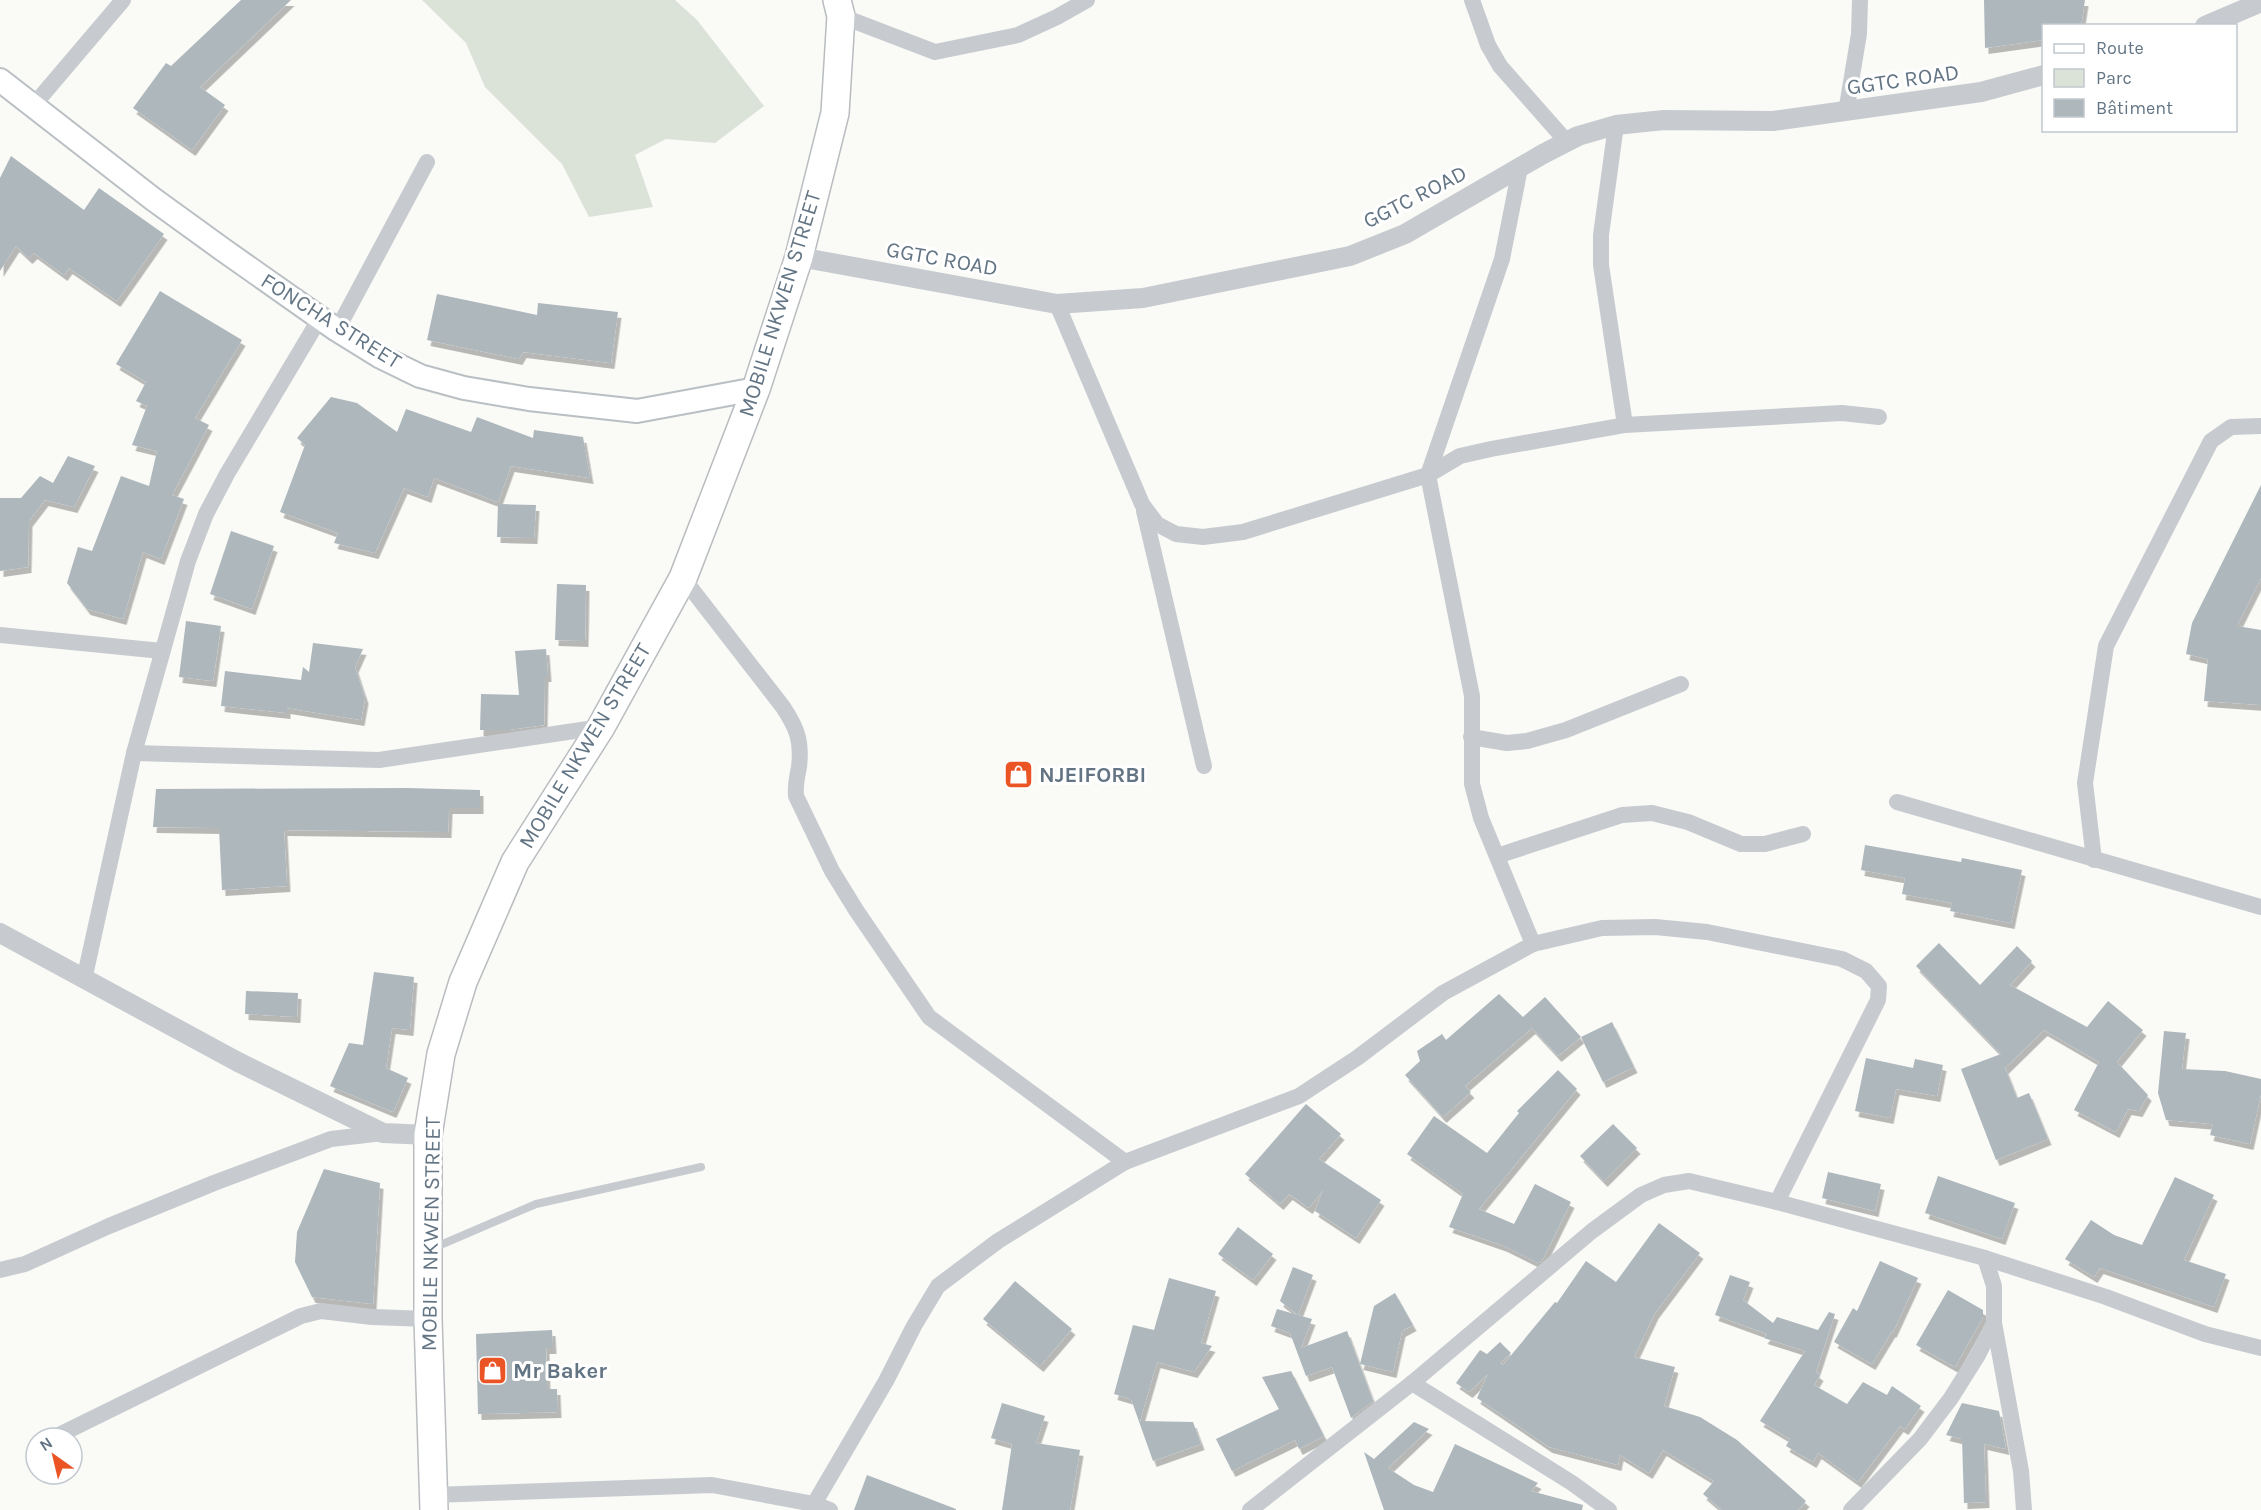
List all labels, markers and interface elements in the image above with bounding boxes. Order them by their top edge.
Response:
legend [2042,24,2237,132]
text: Route [2096,37,2144,59]
street label: GGTC ROAD [1845,59,1961,101]
text: Parc [2096,67,2132,89]
text: Bâtiment [2096,97,2173,119]
street label: GGTC ROAD [1359,160,1471,234]
street label: MOBILE NKWEN STREET [733,188,827,420]
street label: GGTC ROAD [884,236,1000,282]
street label: FONCHA STREET [256,267,406,375]
street label: MOBILE NKWEN STREET [513,639,657,853]
shop icon: NJEIFORBI [1002,759,1034,791]
place label: NJEIFORBI [1039,762,1146,788]
street label: MOBILE NKWEN STREET [416,1116,446,1352]
shop icon: Mr Baker [476,1355,508,1387]
place label: Mr Baker [513,1358,607,1384]
north arrow [24,1426,84,1486]
text: N [36,1433,56,1455]

